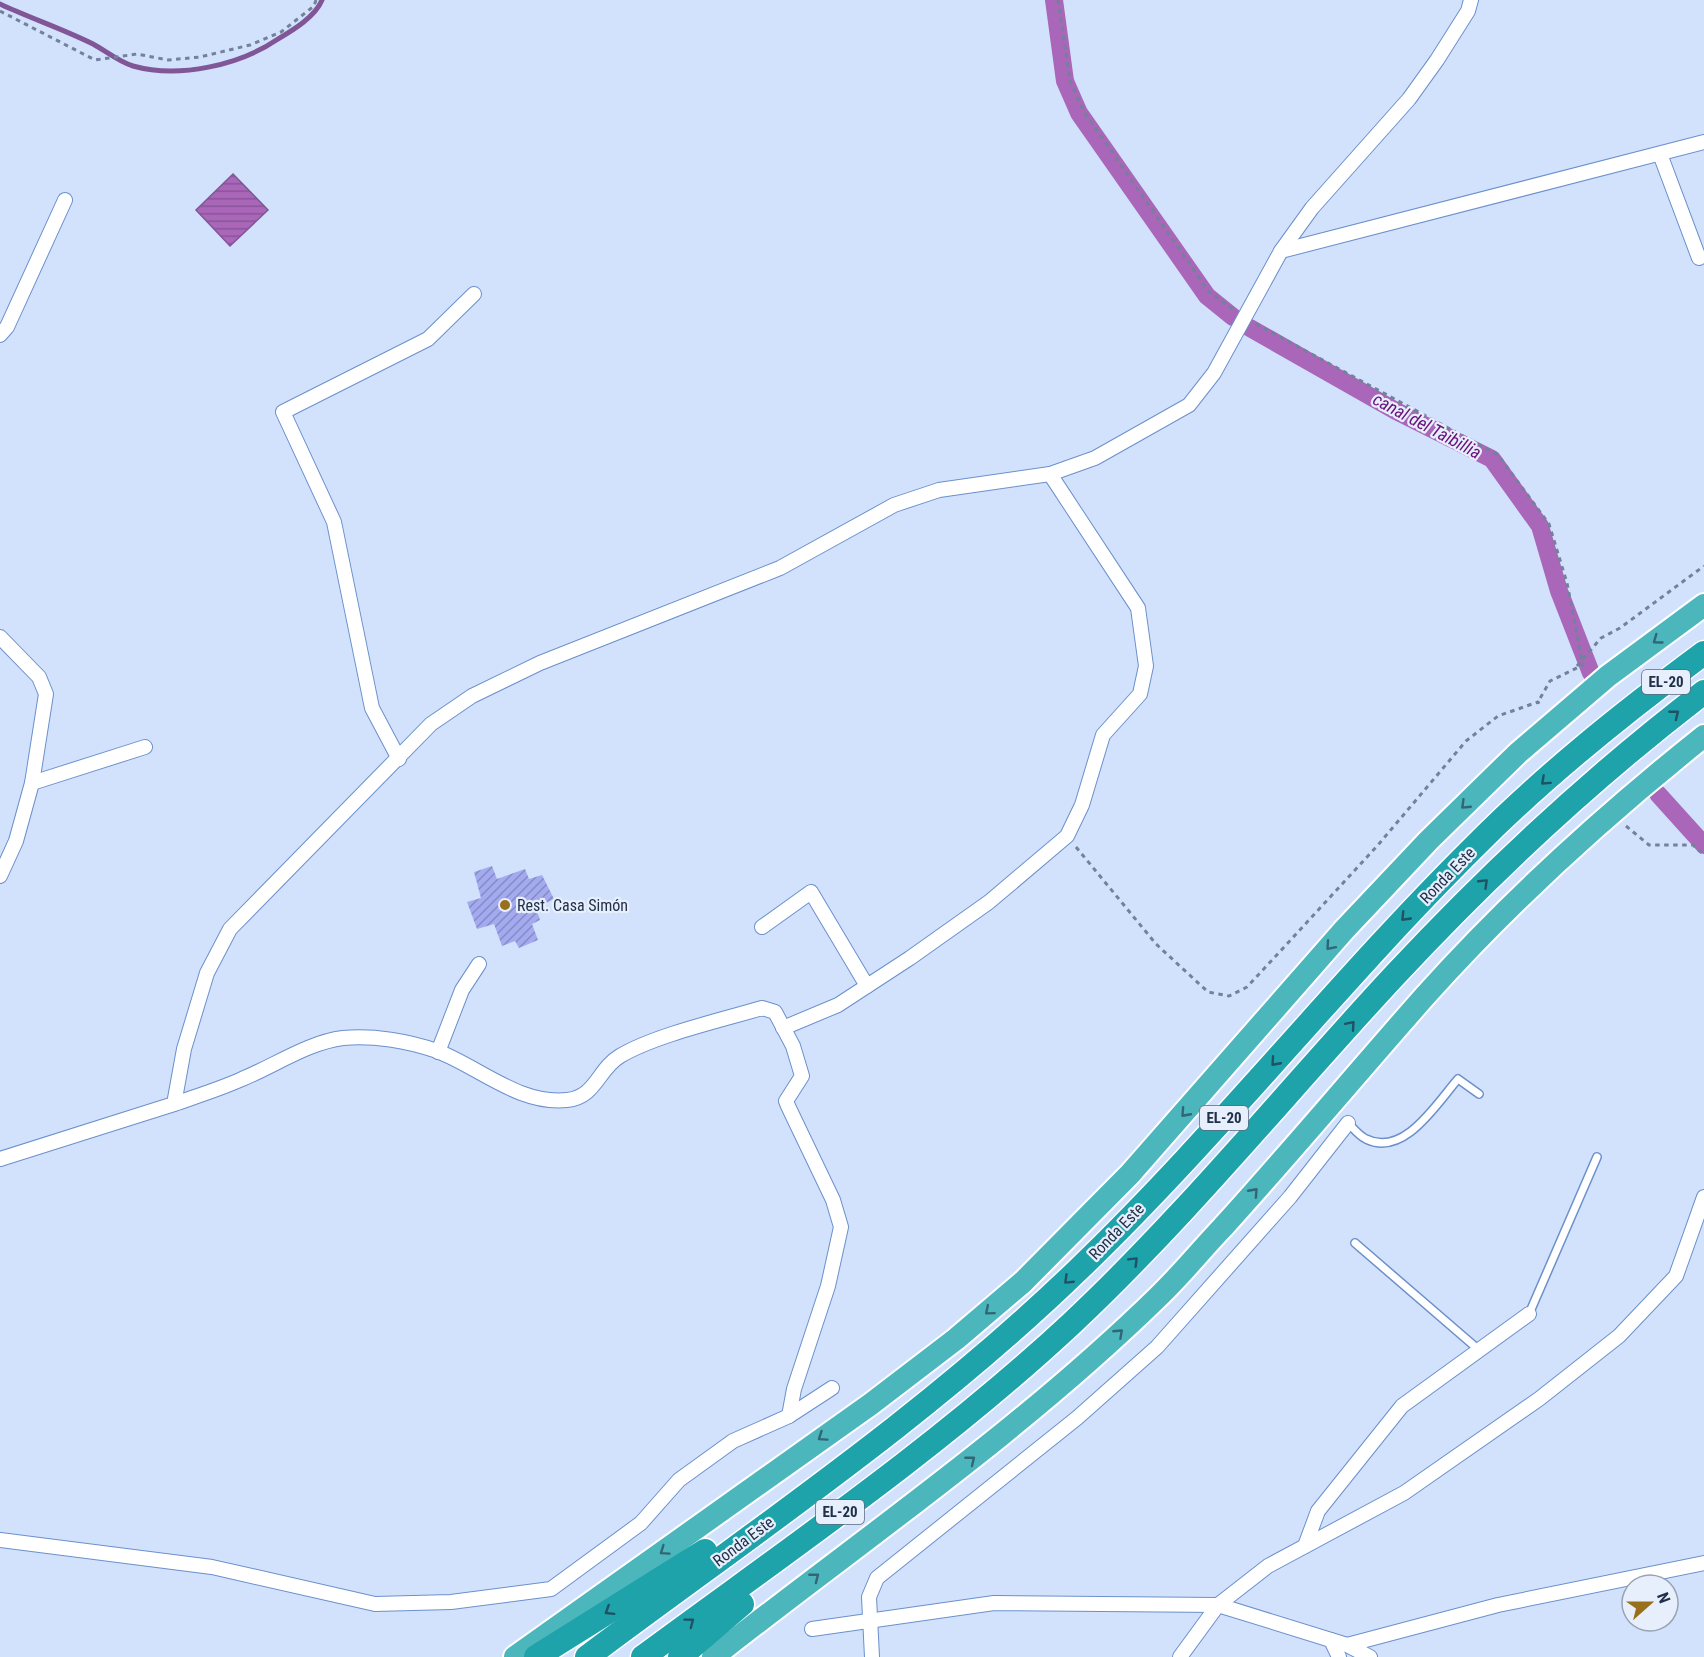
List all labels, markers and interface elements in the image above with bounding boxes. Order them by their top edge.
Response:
water label: canal del Taibillia [1370,388,1485,463]
one-way arrow [1653,633,1664,644]
road number: EL-20 [1642,670,1690,694]
one-way arrow [1668,710,1679,721]
one-way arrow [1541,774,1552,785]
one-way arrow [1462,797,1473,808]
street label: Ronda Este [1416,843,1479,907]
one-way arrow [1477,879,1488,890]
place label: Rest. Casa Simón [517,896,628,915]
marker: Rest. Casa Simón [498,898,512,912]
one-way arrow [1402,910,1413,921]
one-way arrow [1326,939,1337,949]
one-way arrow [1344,1021,1355,1032]
one-way arrow [1271,1055,1282,1066]
one-way arrow [1181,1106,1192,1117]
road number: EL-20 [1200,1106,1248,1130]
one-way arrow [1247,1189,1258,1199]
street label: Ronda Este [1085,1199,1148,1263]
one-way arrow [1127,1258,1138,1269]
one-way arrow [1065,1272,1076,1283]
one-way arrow [985,1304,996,1315]
one-way arrow [1113,1329,1123,1340]
one-way arrow [818,1430,829,1441]
one-way arrow [964,1456,975,1467]
road number: EL-20 [816,1500,864,1524]
street label: Ronda Este [709,1512,777,1570]
one-way arrow [659,1544,670,1555]
one-way arrow [809,1573,820,1584]
north arrow [1620,1573,1680,1633]
text: N [1653,1590,1674,1606]
one-way arrow [605,1604,615,1616]
one-way arrow [684,1618,695,1629]

